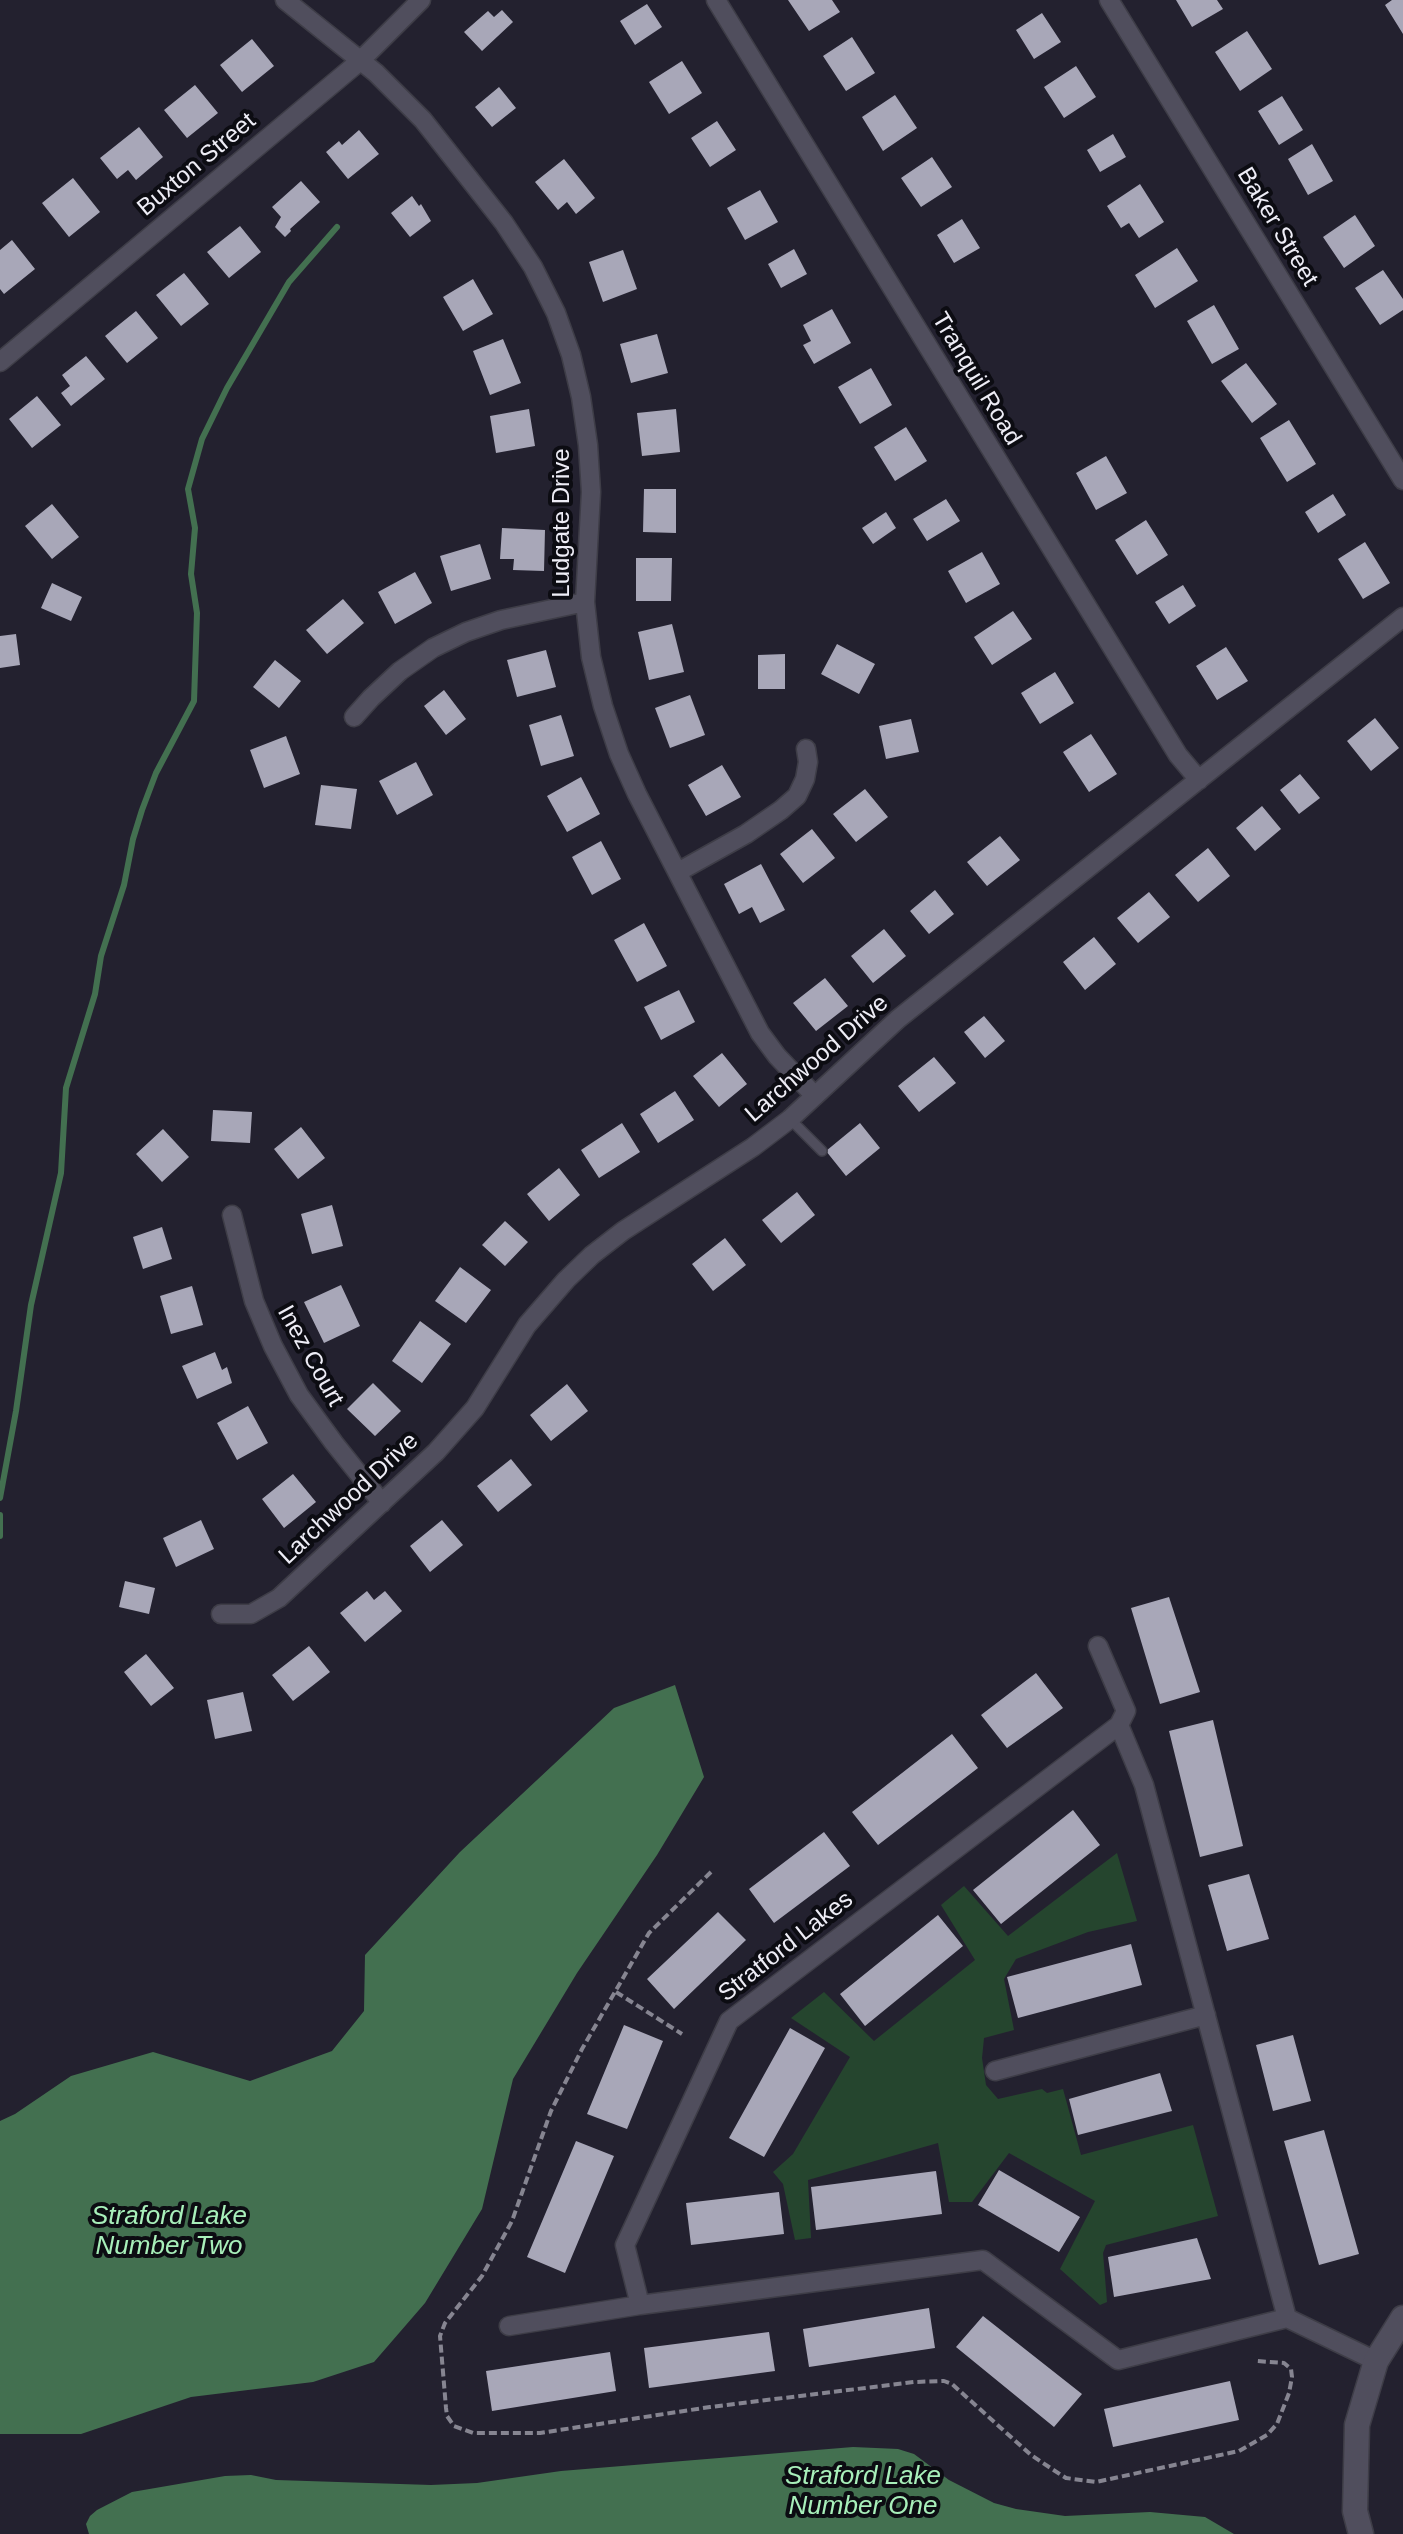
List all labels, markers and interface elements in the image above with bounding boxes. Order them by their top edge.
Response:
street label: Buxton Street [132,107,262,223]
street label: Baker Street [1230,162,1324,292]
street label: Tranquil Road [925,307,1027,451]
street label: Ludgate Drive [548,448,576,598]
street label: Larchwood Drive [740,989,894,1129]
street label: Inez Court [271,1301,349,1411]
street label: Larchwood Drive [273,1427,425,1571]
street label: Stratford Lakes [713,1886,859,2008]
water label: Straford Lake Number Two [91,2201,247,2262]
water label: Straford Lake Number One [785,2461,941,2522]

